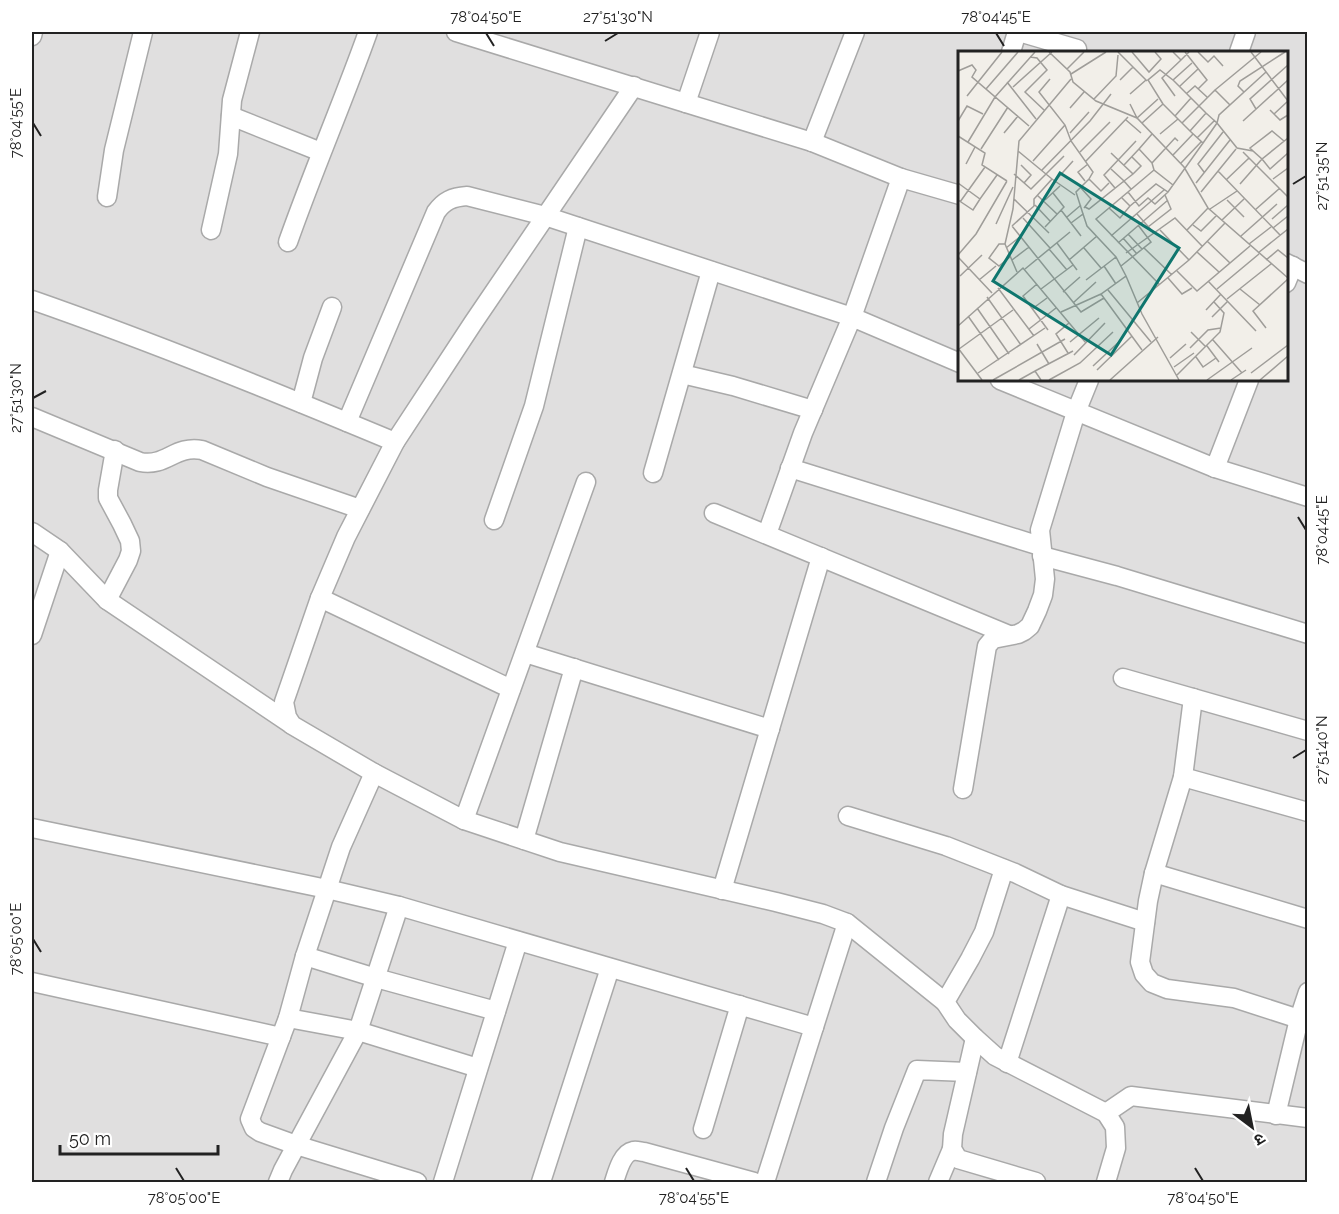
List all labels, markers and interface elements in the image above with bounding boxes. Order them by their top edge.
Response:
text: 78°04'50"E [450,8,522,26]
text: 27°51'30"N [583,8,653,26]
text: 78°04'45"E [961,8,1031,26]
inset map [958,51,1288,381]
text: 78°04'55"E [7,88,25,158]
text: 27°51'35"N [1313,142,1331,210]
text: 27°51'30"N [7,363,25,433]
text: 78°04'45"E [1313,495,1331,565]
text: 27°51'40"N [1313,716,1331,784]
text: 78°05'00"E [7,903,25,975]
north arrow [1222,1097,1282,1157]
scale bar [60,1118,218,1156]
text: 50 m [69,1128,111,1149]
text: उ [1250,1129,1269,1150]
text: 78°05'00"E [148,1189,220,1207]
text: 78°04'55"E [659,1189,729,1207]
text: 78°04'50"E [1167,1189,1239,1207]

